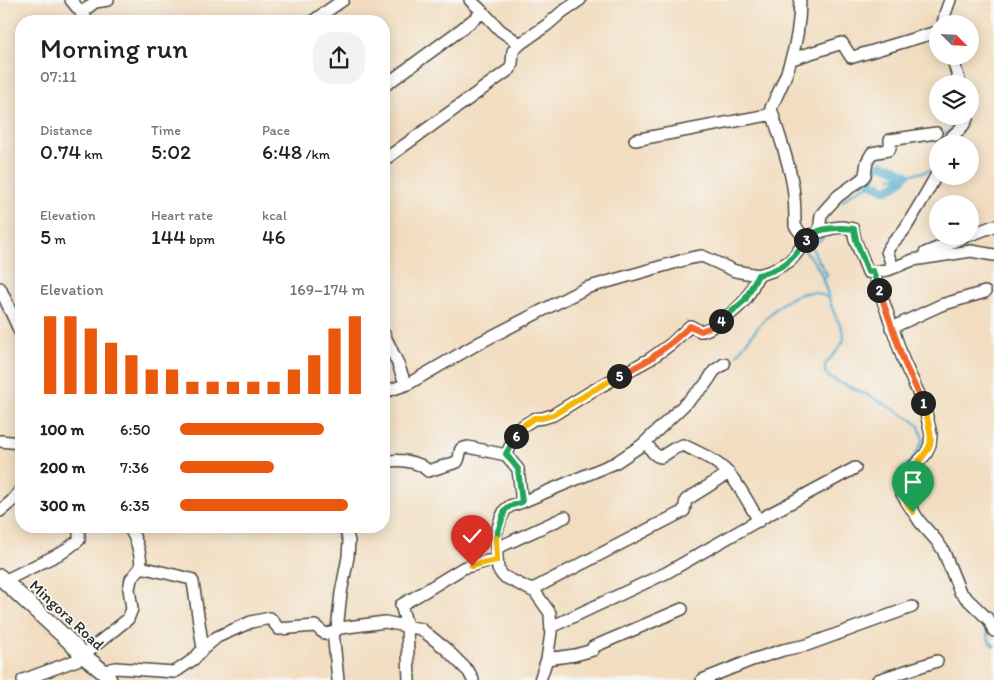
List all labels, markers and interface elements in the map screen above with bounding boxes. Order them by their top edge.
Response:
north arrow [929,15,979,65]
map controls [929,15,979,245]
text: Morning run [40,31,188,65]
button: share [313,32,365,84]
text: 07:11 [40,67,77,86]
button: layers [929,75,979,125]
text: Distance [40,122,92,139]
text: Time [151,122,181,139]
text: Pace [262,122,290,139]
button: + [929,135,979,185]
text: 0.74 [40,139,81,164]
text: 5:02 [151,139,191,164]
text: 6:48 [262,139,302,164]
text: km [81,146,103,163]
text: /km [302,146,330,163]
button: − [929,195,979,245]
text: Elevation [40,207,96,224]
text: Heart rate [151,207,213,224]
text: kcal [262,207,287,224]
text: 5 [40,224,51,249]
text: 144 [151,224,186,249]
text: 46 [262,224,286,249]
pin: 3 [794,228,818,252]
text: m [51,231,66,248]
text: bpm [186,231,215,248]
text: 3 [803,232,810,249]
pin: 2 [866,278,892,302]
text: Elevation [40,280,104,299]
text: 169–174 m [290,280,365,299]
text: 2 [876,282,883,299]
pin: 4 [708,308,734,334]
text: 4 [717,313,726,330]
pin: 5 [606,364,632,388]
text: 5 [616,368,623,385]
pin: 1 [910,390,936,416]
text: 1 [920,395,927,412]
text: 100 m [40,420,84,439]
text: 6:50 [120,420,151,439]
pin: 6 [504,424,528,448]
text: 6 [513,428,520,445]
text: 200 m [40,458,85,477]
text: 7:36 [120,458,149,477]
pin [892,461,934,512]
icon: arrive [899,468,927,496]
text: 300 m [40,496,86,515]
text: 6:35 [120,496,150,515]
pin [451,515,493,566]
icon: check [458,522,486,550]
street label: Mingora Road [26,576,108,654]

